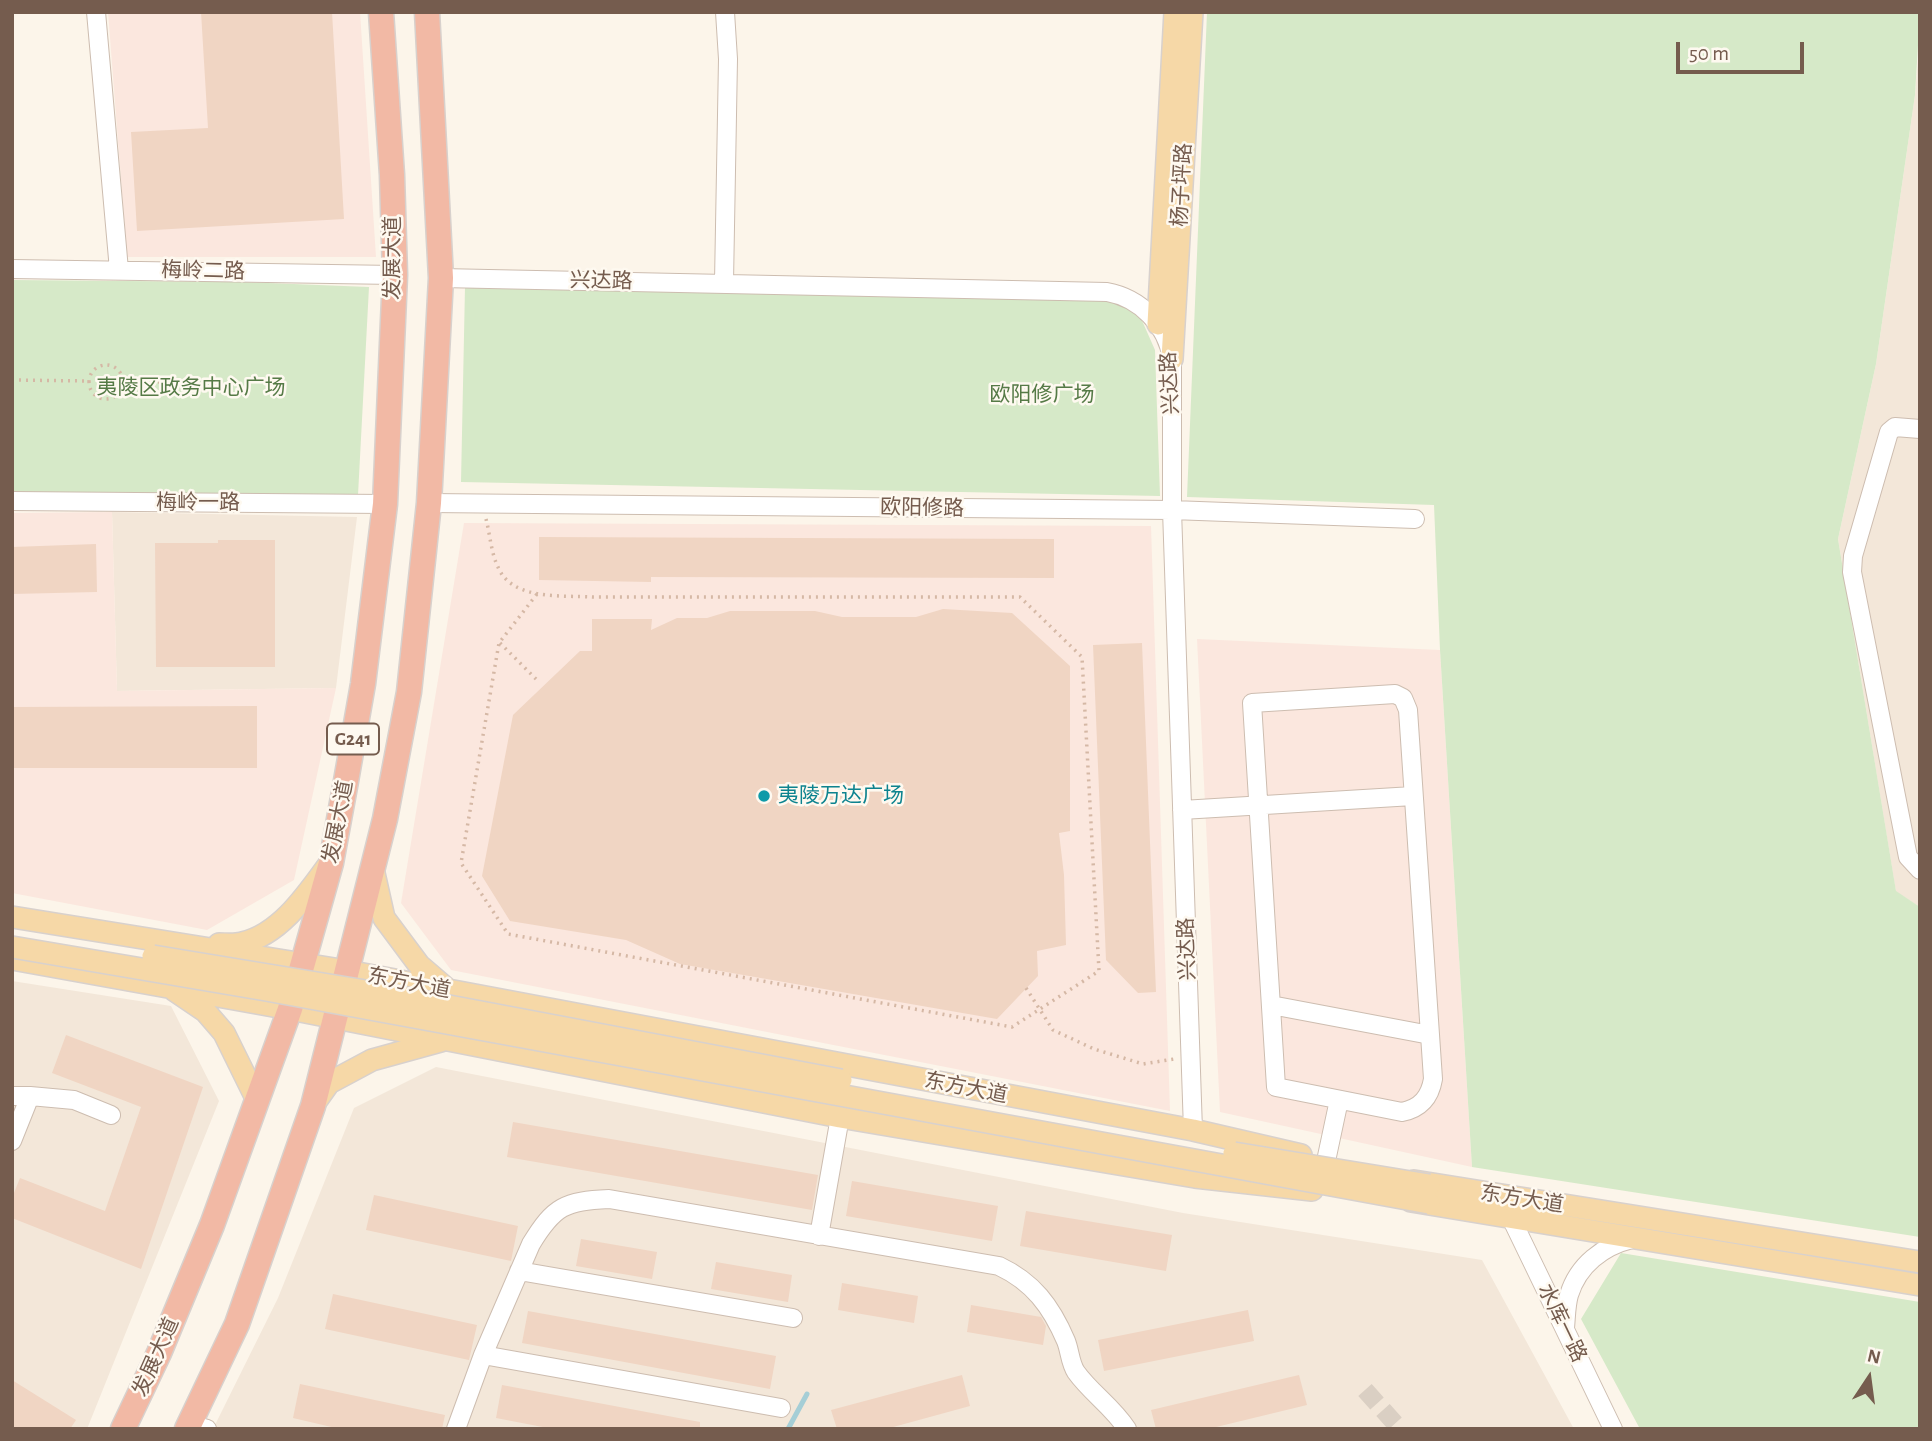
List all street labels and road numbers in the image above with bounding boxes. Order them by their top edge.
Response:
street label: 杨子坪路 [1167,142,1197,228]
street label: 发展大道 [380,216,406,300]
street label: 梅岭二路 [161,258,245,284]
street label: 兴达路 [569,268,633,294]
street label: 兴达路 [1156,351,1184,415]
street label: 梅岭一路 [156,490,240,516]
street label: 欧阳修路 [880,495,964,521]
road number: G241 [327,724,379,754]
street label: 发展大道 [318,778,358,866]
street label: 兴达路 [1173,917,1201,981]
street label: 东方大道 [365,963,453,1003]
street label: 东方大道 [922,1068,1010,1108]
street label: 东方大道 [1479,1180,1565,1218]
street label: 水库一路 [1532,1280,1592,1366]
street label: 发展大道 [127,1314,185,1400]

